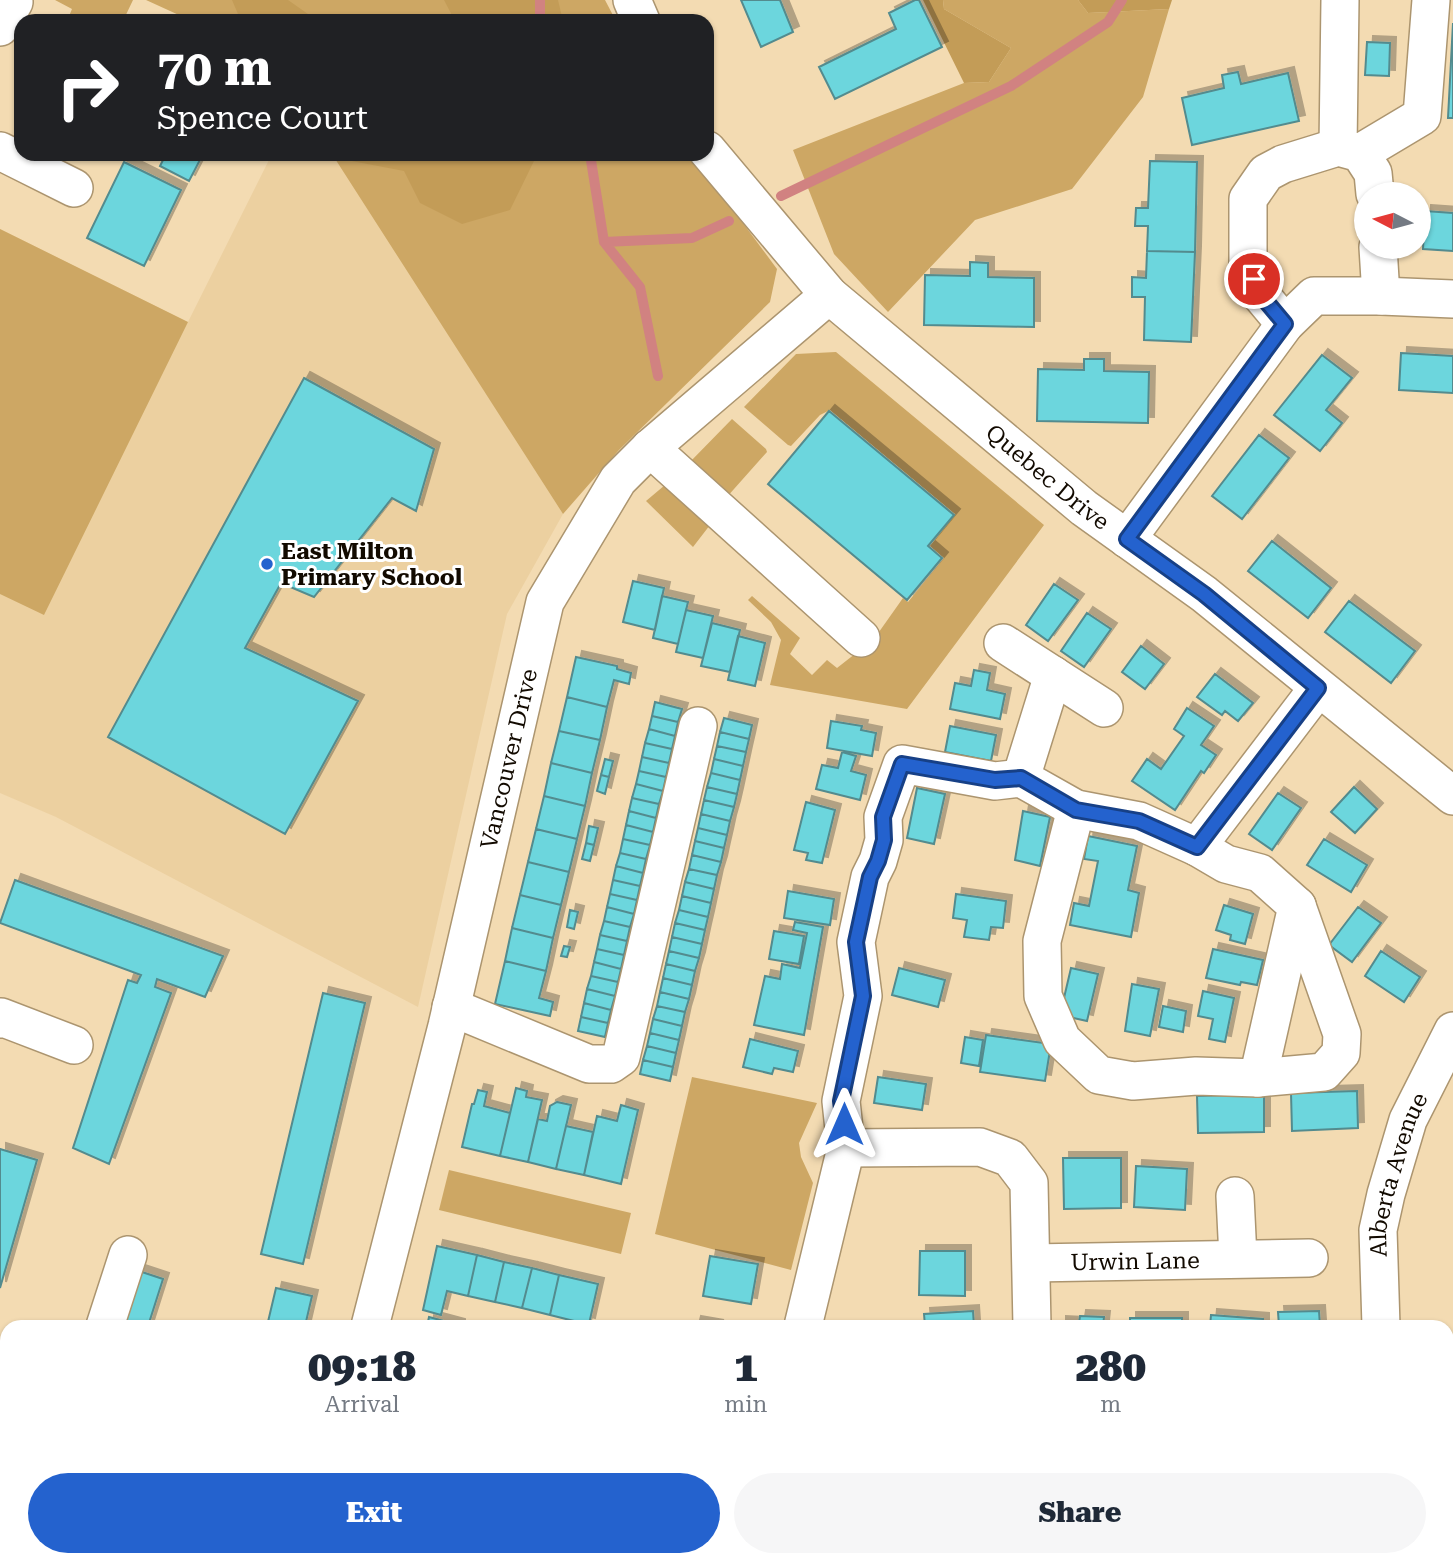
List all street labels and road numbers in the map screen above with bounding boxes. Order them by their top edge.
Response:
street label: Quebec Drive [980,419,1114,536]
street label: Vancouver Drive [475,666,543,852]
street label: Alberta Avenue [1365,1088,1434,1257]
street label: Urwin Lane [1070,1247,1200,1276]

